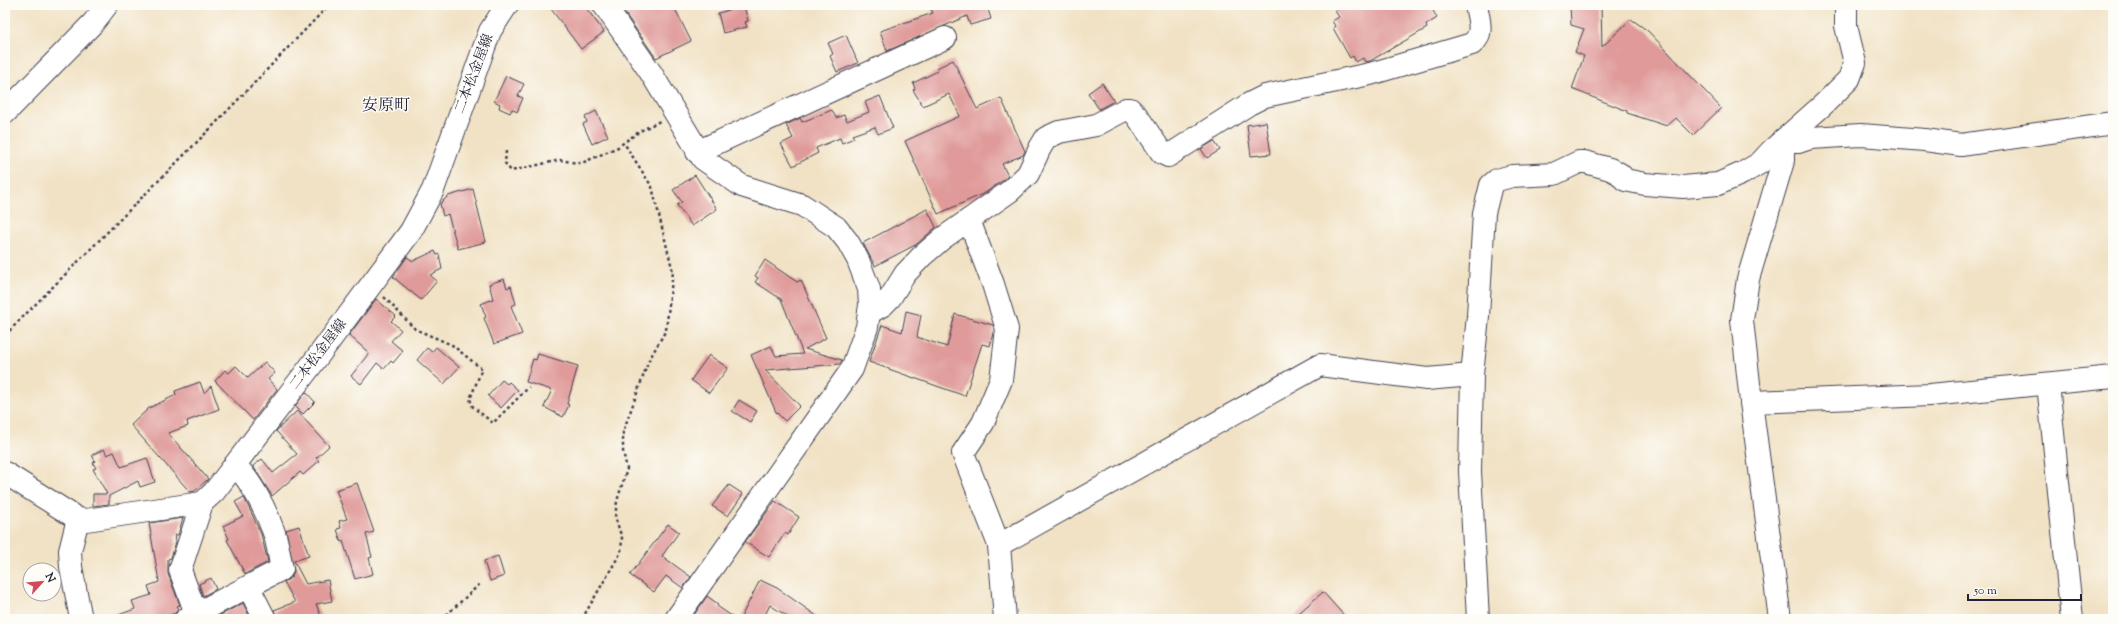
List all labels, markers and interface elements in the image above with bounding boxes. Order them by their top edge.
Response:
street label: 二本松金屋線 [451,31,499,117]
district label: 安原町 [362,95,410,118]
street label: 二本松金屋線 [286,315,352,395]
north arrow [22,562,62,602]
text: N [40,569,59,586]
scale bar [1968,576,2081,602]
text: 50 m [1973,582,1997,600]

